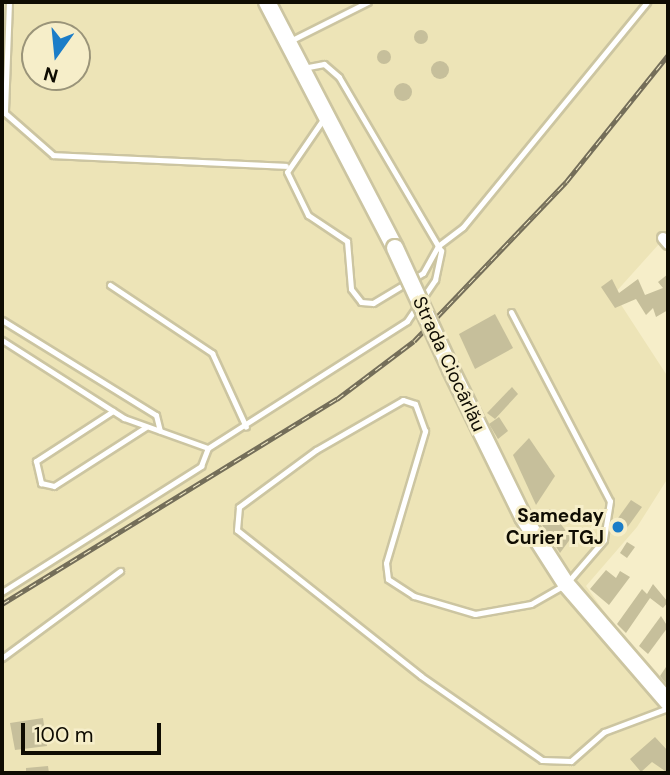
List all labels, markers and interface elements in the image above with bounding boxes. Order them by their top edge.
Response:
north arrow [21,21,91,91]
text: N [41,61,61,89]
street label: Strada Ciocârlău [408,293,490,435]
place label: Sameday Curier TGJ [506,505,604,549]
marker: Sameday Curier TGJ [610,519,626,535]
scale bar [24,708,164,752]
text: 100 m [34,721,94,749]

